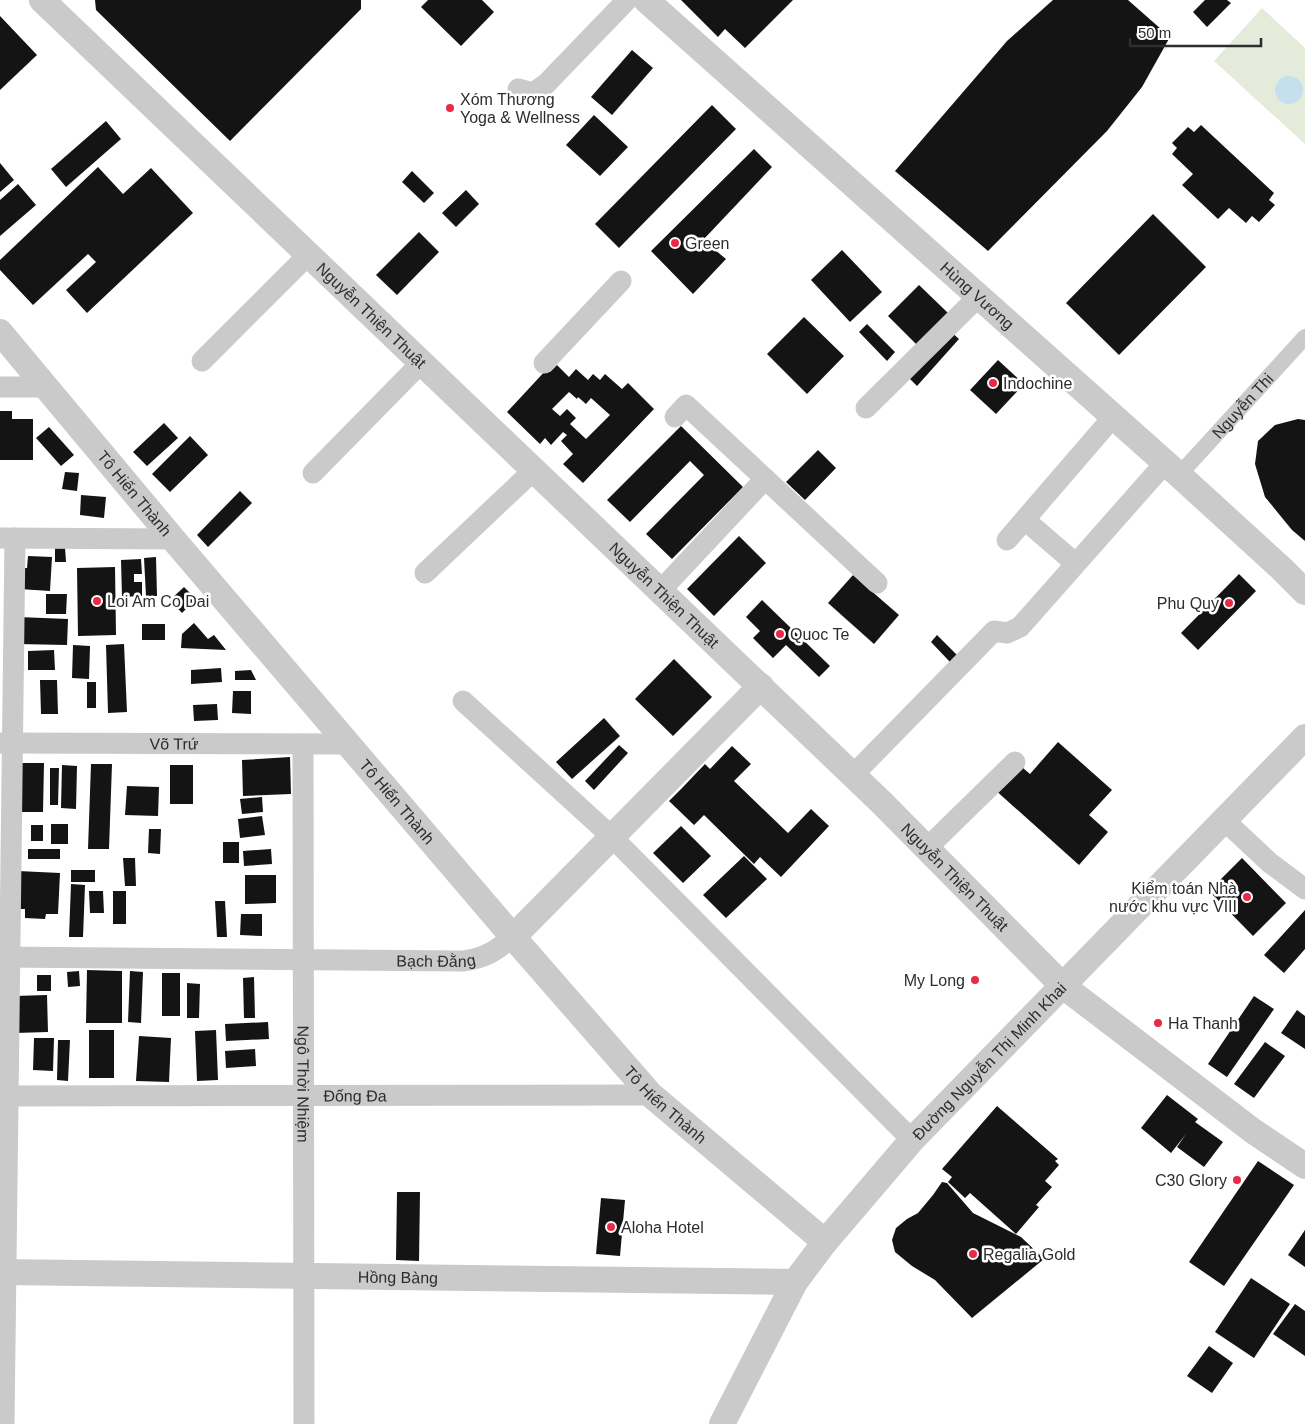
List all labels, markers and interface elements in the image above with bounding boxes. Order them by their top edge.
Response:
scale bar [1130,15,1261,47]
text: 50 m [1138,24,1171,41]
place label: Xóm Thương Yoga & Wellness [460,91,580,126]
marker: Xóm Thương Yoga & Wellness [444,102,456,114]
place label: Green [685,235,729,252]
marker: Green [669,237,681,249]
street label: Nguyễn Thiện Thuật [313,259,430,372]
street label: Hùng Vương [937,259,1017,333]
street label: Nguyễn Thi [1209,370,1277,442]
place label: Indochine [1003,375,1072,392]
marker: Indochine [987,377,999,389]
street label: Tô Hiến Thành [94,447,175,539]
street label: Nguyễn Thiện Thuật [606,539,723,652]
place label: Loi Am Co Dai [107,593,209,610]
marker: Loi Am Co Dai [91,595,103,607]
place label: Phu Quy [1157,595,1219,612]
marker: Phu Quy [1223,597,1235,609]
place label: Quoc Te [790,626,849,643]
marker: Quoc Te [774,628,786,640]
street label: Võ Trứ [149,735,199,753]
street label: Tô Hiến Thành [356,756,438,847]
street label: Nguyễn Thiện Thuật [898,820,1012,935]
place label: Kiểm toán Nhà nước khu vực VIII [1109,880,1237,915]
marker: Kiểm toán Nhà nước khu vực VIII [1241,891,1253,903]
street label: Bạch Đằng [396,951,477,970]
place label: My Long [904,972,965,989]
marker: My Long [969,974,981,986]
street label: Đường Nguyễn Thị Minh Khai [909,979,1070,1143]
place label: Ha Thanh [1168,1015,1238,1032]
marker: Ha Thanh [1152,1017,1164,1029]
street label: Ngô Thời Nhiệm [294,1025,312,1143]
street label: Tô Hiến Thành [621,1063,709,1147]
street label: Đống Đa [323,1087,387,1105]
place label: C30 Glory [1155,1172,1227,1189]
marker: C30 Glory [1231,1174,1243,1186]
place label: Aloha Hotel [621,1219,704,1236]
marker: Aloha Hotel [605,1221,617,1233]
place label: Regalia Gold [983,1246,1076,1263]
marker: Regalia Gold [967,1248,979,1260]
street label: Hồng Bàng [358,1269,438,1287]

